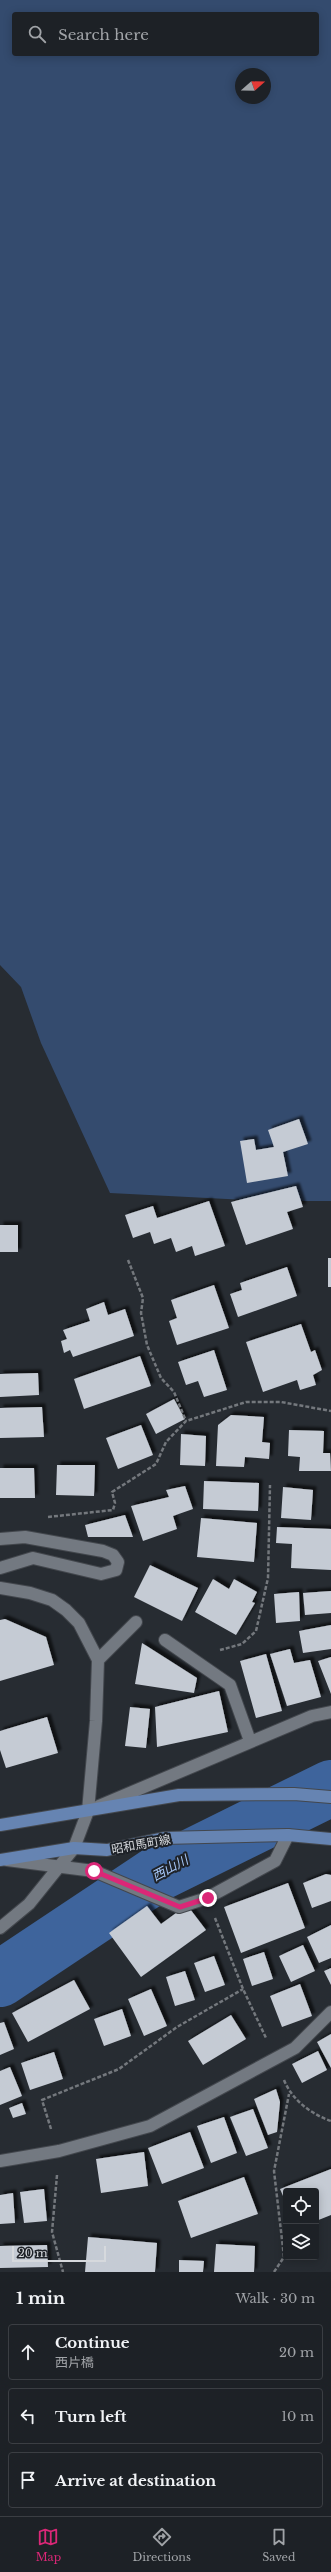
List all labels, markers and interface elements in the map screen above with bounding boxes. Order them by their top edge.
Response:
search box [12,12,319,56]
icon: search [26,23,48,45]
text: Search here [58,25,149,44]
north arrow [235,68,271,104]
street label: 昭和馬町線 [110,1831,172,1857]
water label: 西山川 [149,1850,193,1885]
route start [85,1862,103,1880]
route end [199,1889,217,1907]
map controls [283,2188,319,2260]
button: locate [283,2188,319,2224]
button: layers [283,2224,319,2260]
scale bar [12,2244,106,2263]
text: 20 m [18,2246,48,2260]
text: 1 min [16,2288,65,2309]
text: Walk · 30 m [235,2290,315,2307]
text: Continue [55,2333,130,2352]
icon: ahead [17,2341,39,2363]
text: 20 m [279,2344,314,2361]
text: 西片橋 [55,2354,94,2371]
icon: left [17,2405,39,2427]
text: Turn left [55,2407,126,2426]
text: 10 m [281,2408,314,2425]
icon: arrive [17,2469,39,2491]
text: Arrive at destination [55,2471,216,2490]
tab: Map [36,2526,61,2564]
tab: Directions [132,2526,191,2564]
tab: Saved [262,2526,295,2564]

